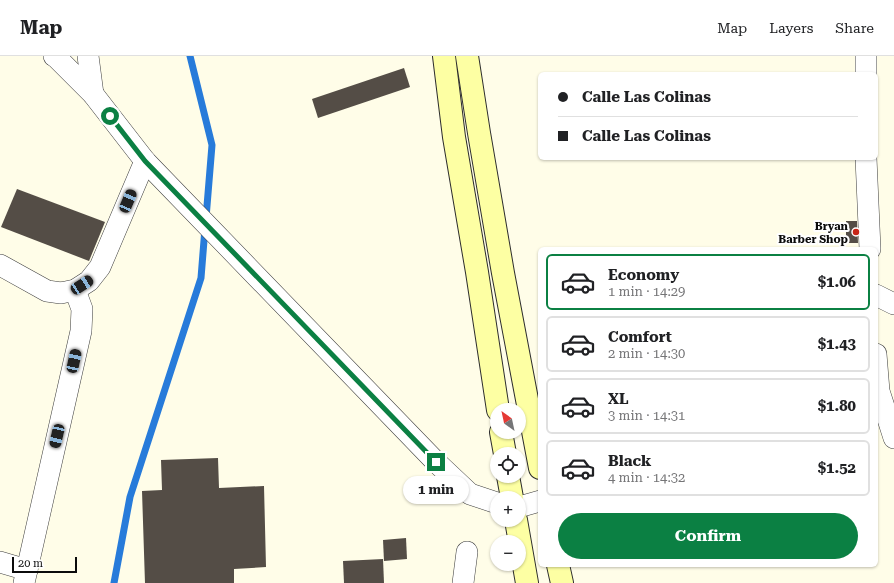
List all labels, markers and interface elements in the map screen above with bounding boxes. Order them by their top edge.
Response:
text: Map [20,16,62,39]
text: Map [717,20,747,36]
text: Layers [769,20,813,36]
text: Share [835,20,874,36]
text: Calle Las Colinas [582,88,711,106]
route start [101,107,119,125]
text: Calle Las Colinas [582,127,711,145]
car [118,188,138,214]
place label: Bryan Barber Shop [778,220,849,246]
marker: Bryan Barber Shop [851,227,861,237]
icon: car [560,264,596,300]
text: Economy [608,266,679,284]
car [69,273,95,297]
text: $1.06 [818,273,856,291]
text: 1 min · 14:29 [608,284,685,299]
icon: car [560,326,596,362]
text: Comfort [608,328,672,346]
text: $1.43 [818,335,856,353]
text: 2 min · 14:30 [608,346,685,361]
car [66,348,82,374]
icon: car [560,388,596,424]
text: XL [608,390,629,408]
text: $1.80 [818,397,856,415]
north arrow [490,403,526,439]
map controls [490,403,526,571]
text: 3 min · 14:31 [608,408,685,423]
car [48,423,66,449]
button: locate [490,447,526,483]
icon: car [560,450,596,486]
text: Black [608,452,651,470]
route end [427,453,445,471]
text: $1.52 [818,459,856,477]
text: 4 min · 14:32 [608,470,685,485]
callout: 1 min [403,476,469,504]
text: 1 min [418,482,454,497]
button: + [490,491,526,527]
button: Confirm [558,513,858,559]
button: − [490,535,526,571]
scale bar [12,555,77,574]
text: 20 m [18,557,43,570]

